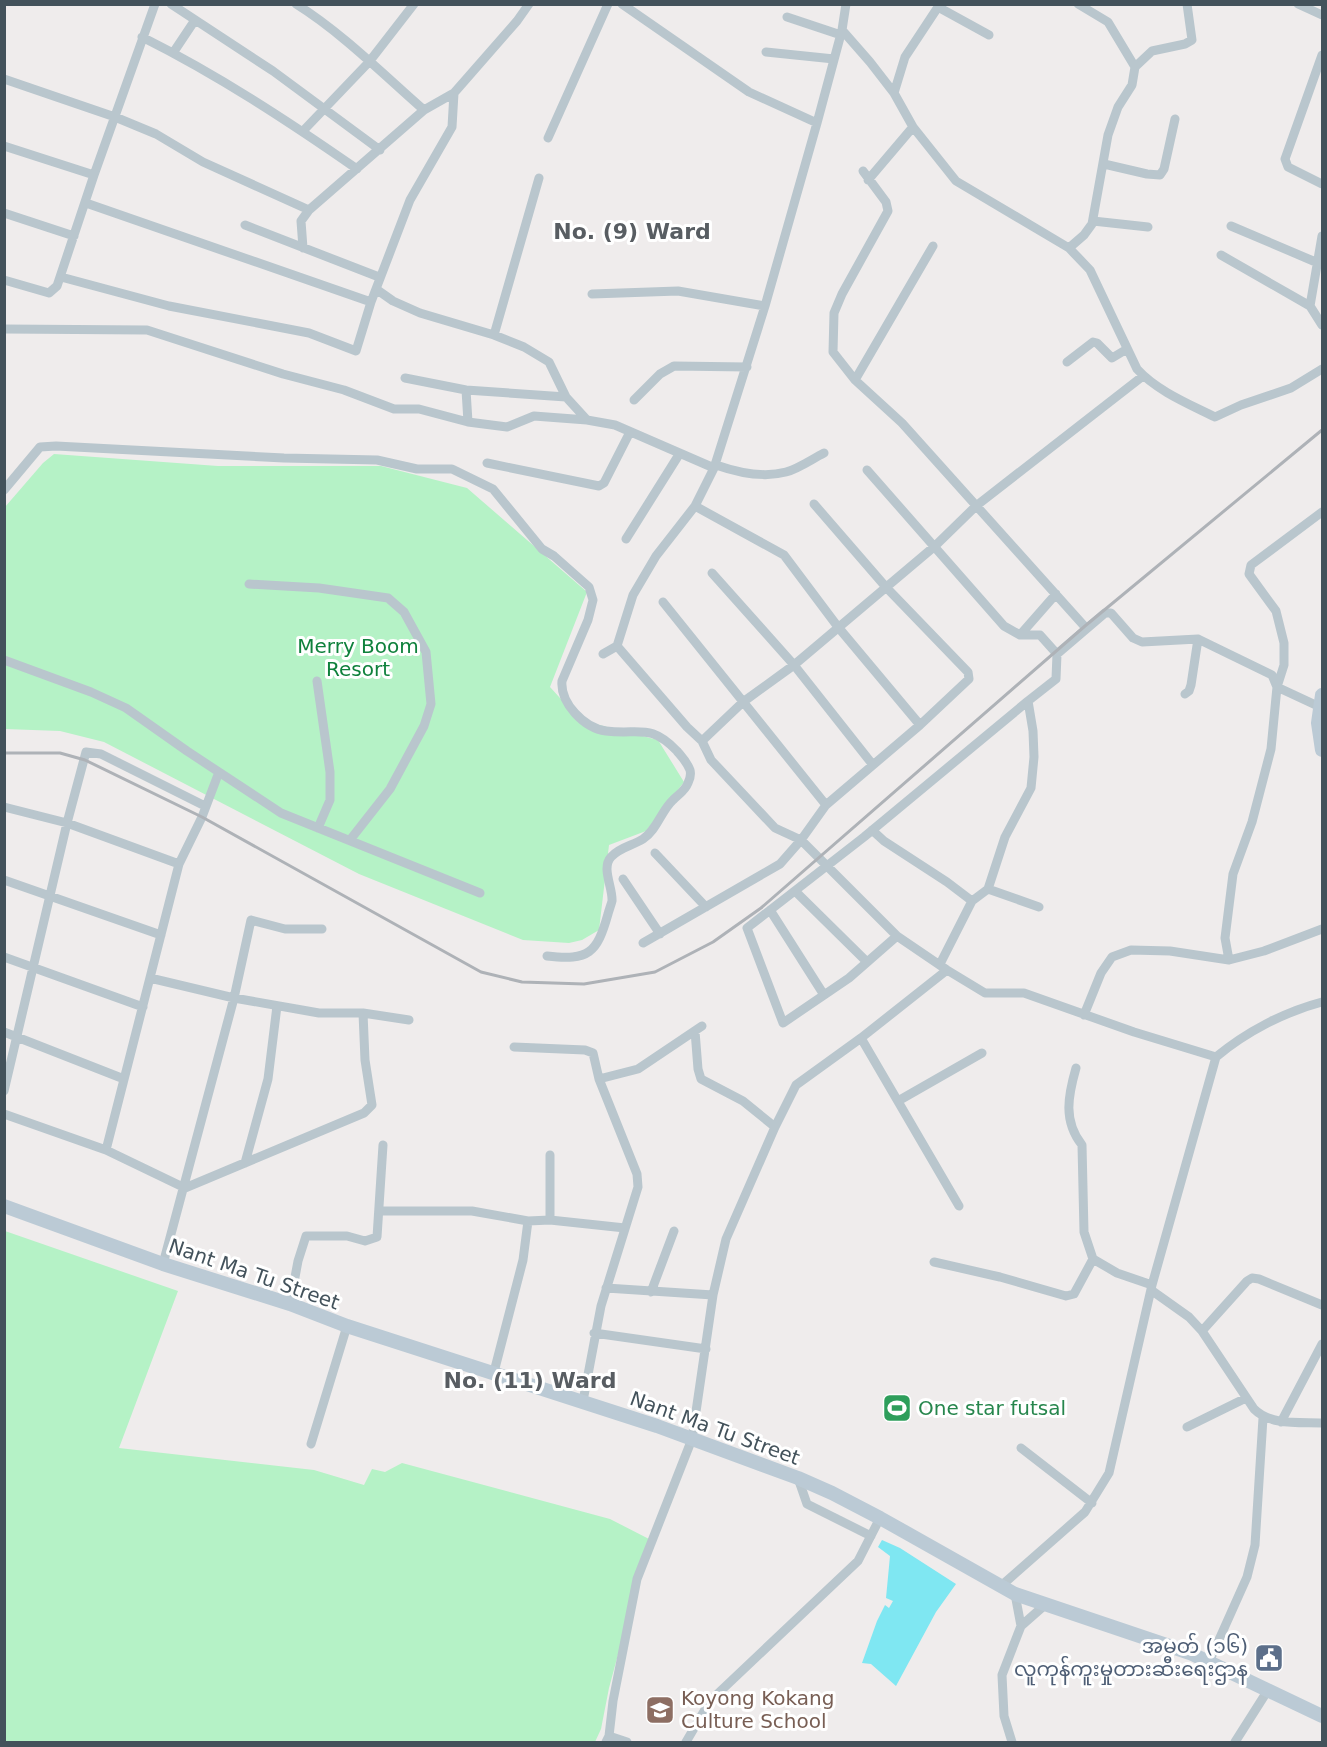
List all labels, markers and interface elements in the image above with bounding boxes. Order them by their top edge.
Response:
district label: No. (9) Ward [553,219,711,244]
park label: Merry Boom Resort [297,634,419,681]
street label: Nant Ma Tu Street [165,1234,343,1315]
district label: No. (11) Ward [444,1368,616,1393]
street label: Nant Ma Tu Street [627,1386,803,1470]
sports icon: One star futsal [881,1392,913,1424]
place label: One star futsal [918,1396,1066,1420]
place label: အမှတ် (၁၆) လူကုန်ကူးမှုတားဆီးရေးဌာန [1014,1632,1248,1686]
public building icon: အမှတ် (၁၆) လူကုန်ကူးမှုတားဆီးရေးဌာန [1253,1642,1285,1674]
place label: Koyong Kokang Culture School [681,1686,834,1733]
school or university icon: Koyong Kokang Culture School [644,1694,676,1726]

